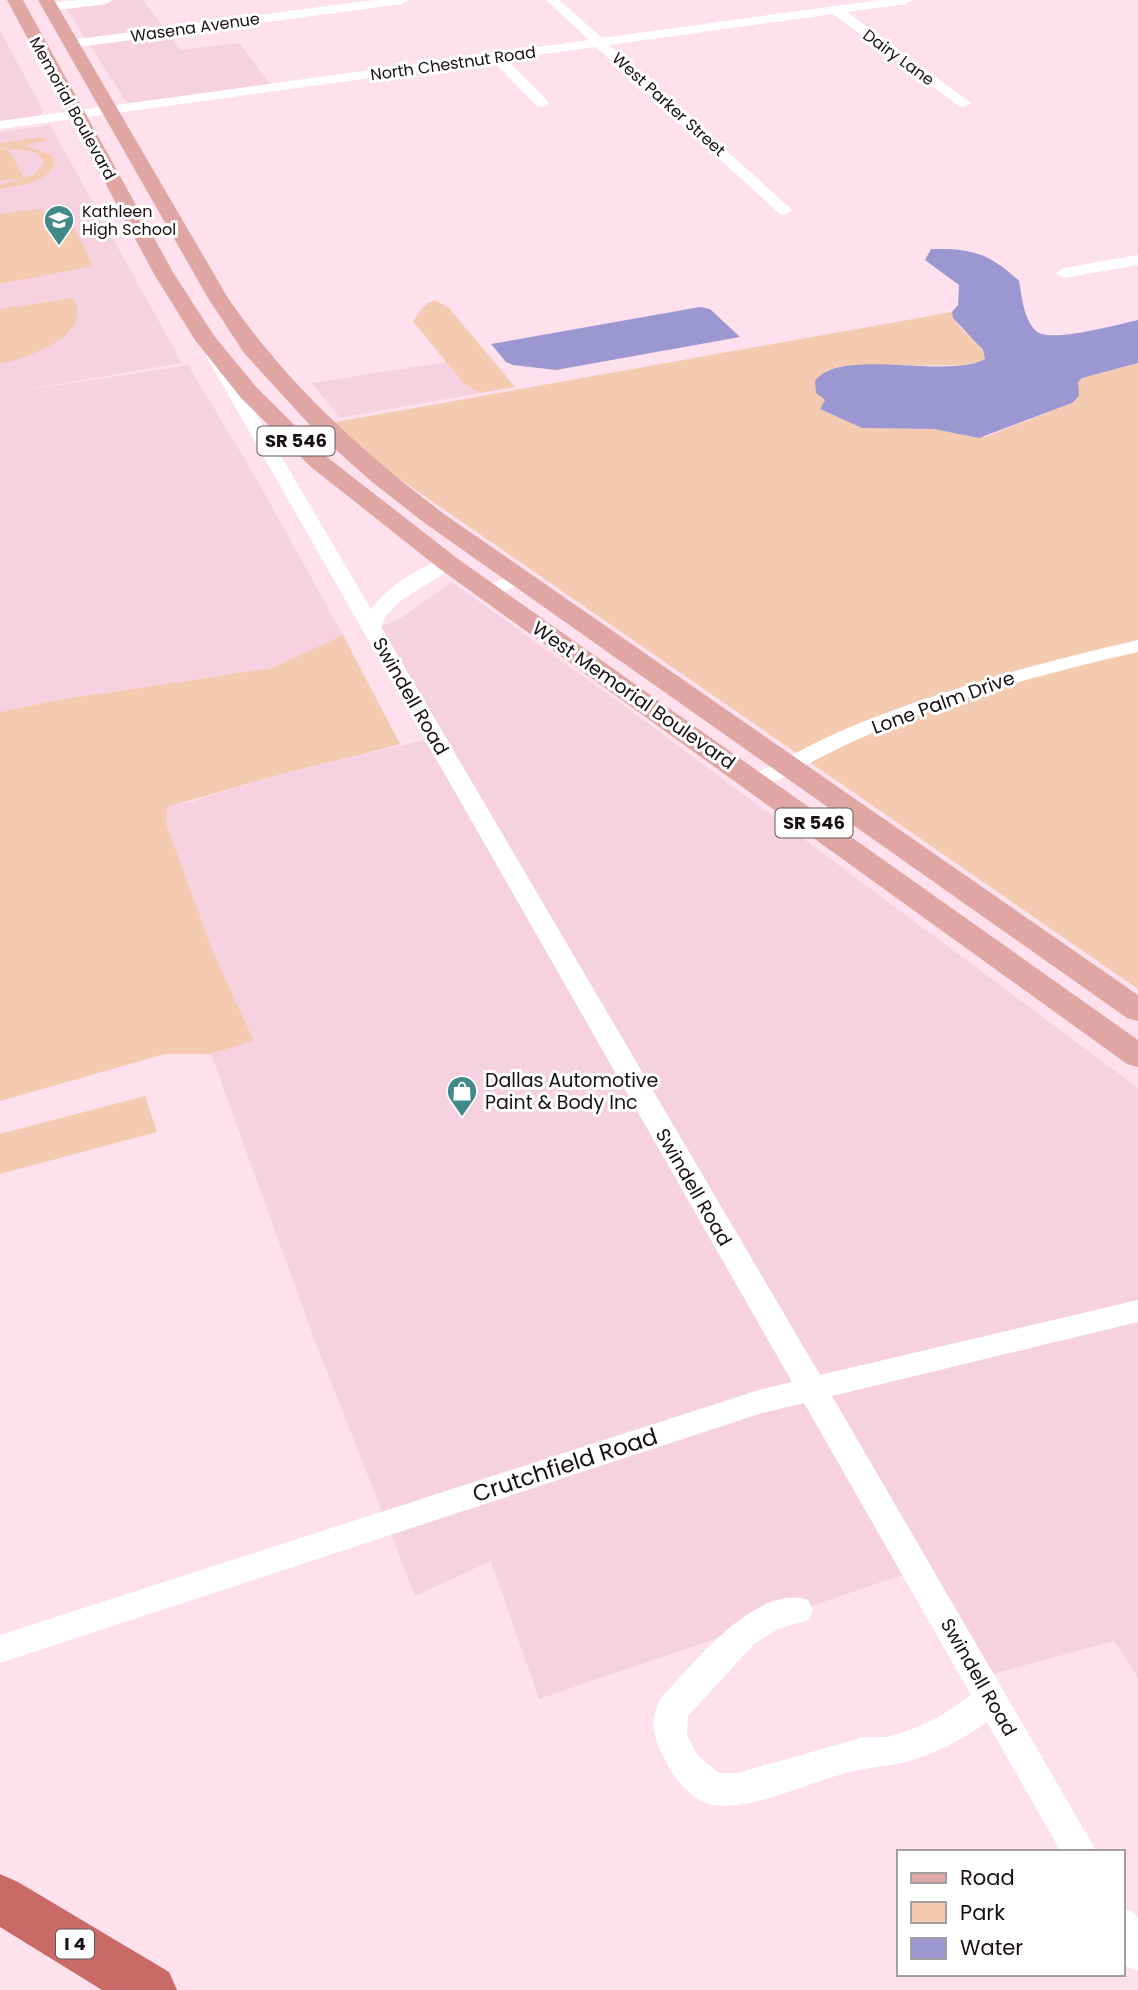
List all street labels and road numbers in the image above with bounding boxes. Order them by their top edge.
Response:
street label: Wasena Avenue [129,7,261,48]
street label: Dairy Lane [858,24,939,91]
street label: Memorial Boulevard [24,33,121,184]
street label: North Chestnut Road [369,41,537,86]
street label: West Parker Street [607,47,730,162]
road number: SR 546 [258,426,334,456]
street label: West Memorial Boulevard [527,615,741,776]
street label: Swindell Road [366,632,455,760]
street label: Lone Palm Drive [868,664,1018,741]
road number: SR 546 [776,808,852,838]
street label: Swindell Road [649,1123,738,1251]
street label: Crutchfield Road [468,1420,662,1510]
street label: Swindell Road [934,1613,1023,1741]
road number: I 4 [56,1930,94,1958]

